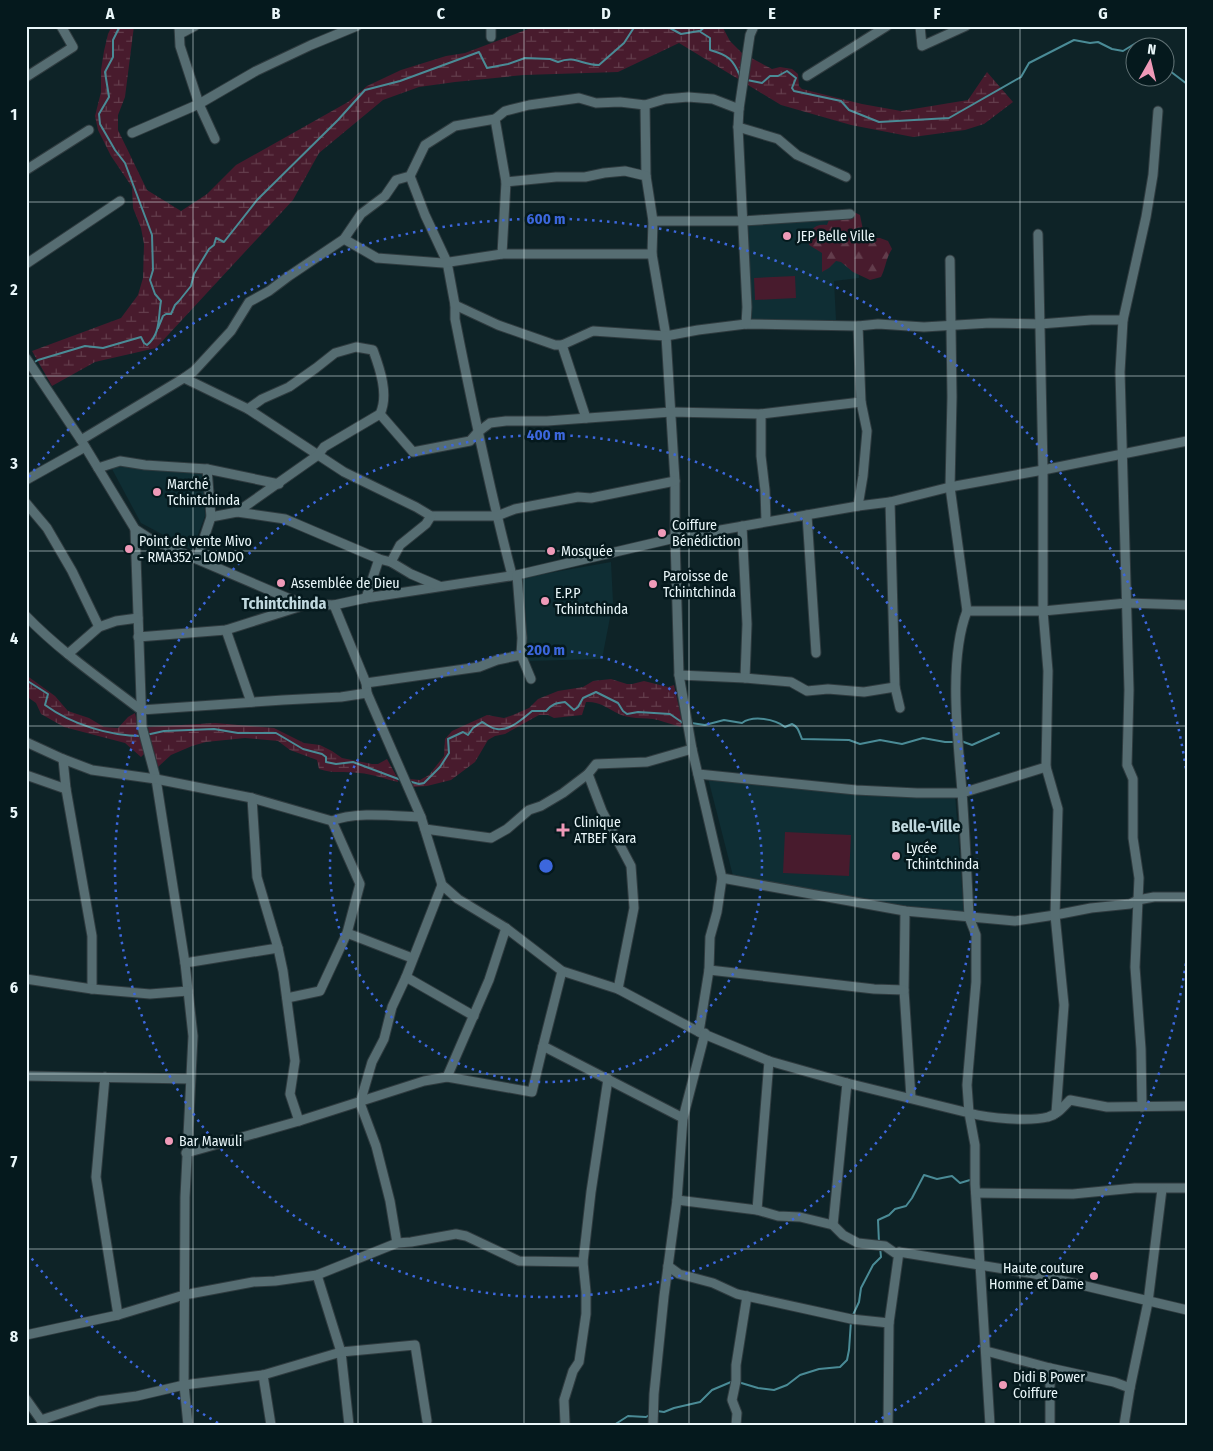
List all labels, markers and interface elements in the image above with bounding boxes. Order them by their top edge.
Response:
text: A [105,4,115,23]
text: B [272,4,281,23]
text: C [437,4,446,23]
text: D [601,4,611,23]
text: E [768,4,776,23]
text: F [933,4,941,23]
text: G [1098,4,1108,23]
north arrow [1126,38,1176,88]
text: N [1146,41,1157,59]
text: 1 [11,105,17,124]
text: 600 m [527,210,565,228]
place label: JEP Belle Ville [797,228,875,245]
marker: JEP Belle Ville [781,230,793,242]
text: 2 [9,280,18,299]
text: 400 m [527,426,565,444]
text: 3 [9,454,18,473]
place label: Marché Tchintchinda [167,476,240,509]
marker: Marché Tchintchinda [151,486,163,498]
place label: Coiffure Bénédiction [672,517,741,550]
marker: Coiffure Bénédiction [656,527,668,539]
place label: Point de vente Mivo - RMA352 - LOMDO [139,533,252,566]
marker: Point de vente Mivo - RMA352 - LOMDO [123,543,135,555]
place label: Mosquée [561,543,613,560]
marker: Mosquée [545,545,557,557]
place label: Paroisse de Tchintchinda [663,568,736,601]
place label: Assemblée de Dieu [291,575,400,592]
marker: Assemblée de Dieu [275,577,287,589]
marker: Paroisse de Tchintchinda [647,578,659,590]
place label: E.P.P Tchintchinda [555,585,628,618]
district label: Tchintchinda [242,594,326,613]
marker: E.P.P Tchintchinda [539,595,551,607]
text: 4 [10,629,18,648]
text: 200 m [526,641,565,659]
text: 5 [10,803,18,822]
place label: Clinique ATBEF Kara [574,814,636,847]
district label: Belle-Ville [892,817,960,836]
marker: Clinique ATBEF Kara [556,823,570,837]
place label: Lycée Tchintchinda [906,840,979,873]
marker: Lycée Tchintchinda [890,850,902,862]
centre of rings [537,857,555,875]
text: 6 [10,978,18,997]
place label: Bar Mawuli [179,1133,242,1150]
marker: Bar Mawuli [163,1135,175,1147]
text: 7 [11,1152,18,1171]
place label: Haute couture Homme et Dame [989,1260,1084,1293]
marker: Haute couture Homme et Dame [1088,1270,1100,1282]
text: 8 [10,1327,19,1346]
place label: Didi B Power Coiffure [1013,1369,1085,1402]
marker: Didi B Power Coiffure [997,1379,1009,1391]

